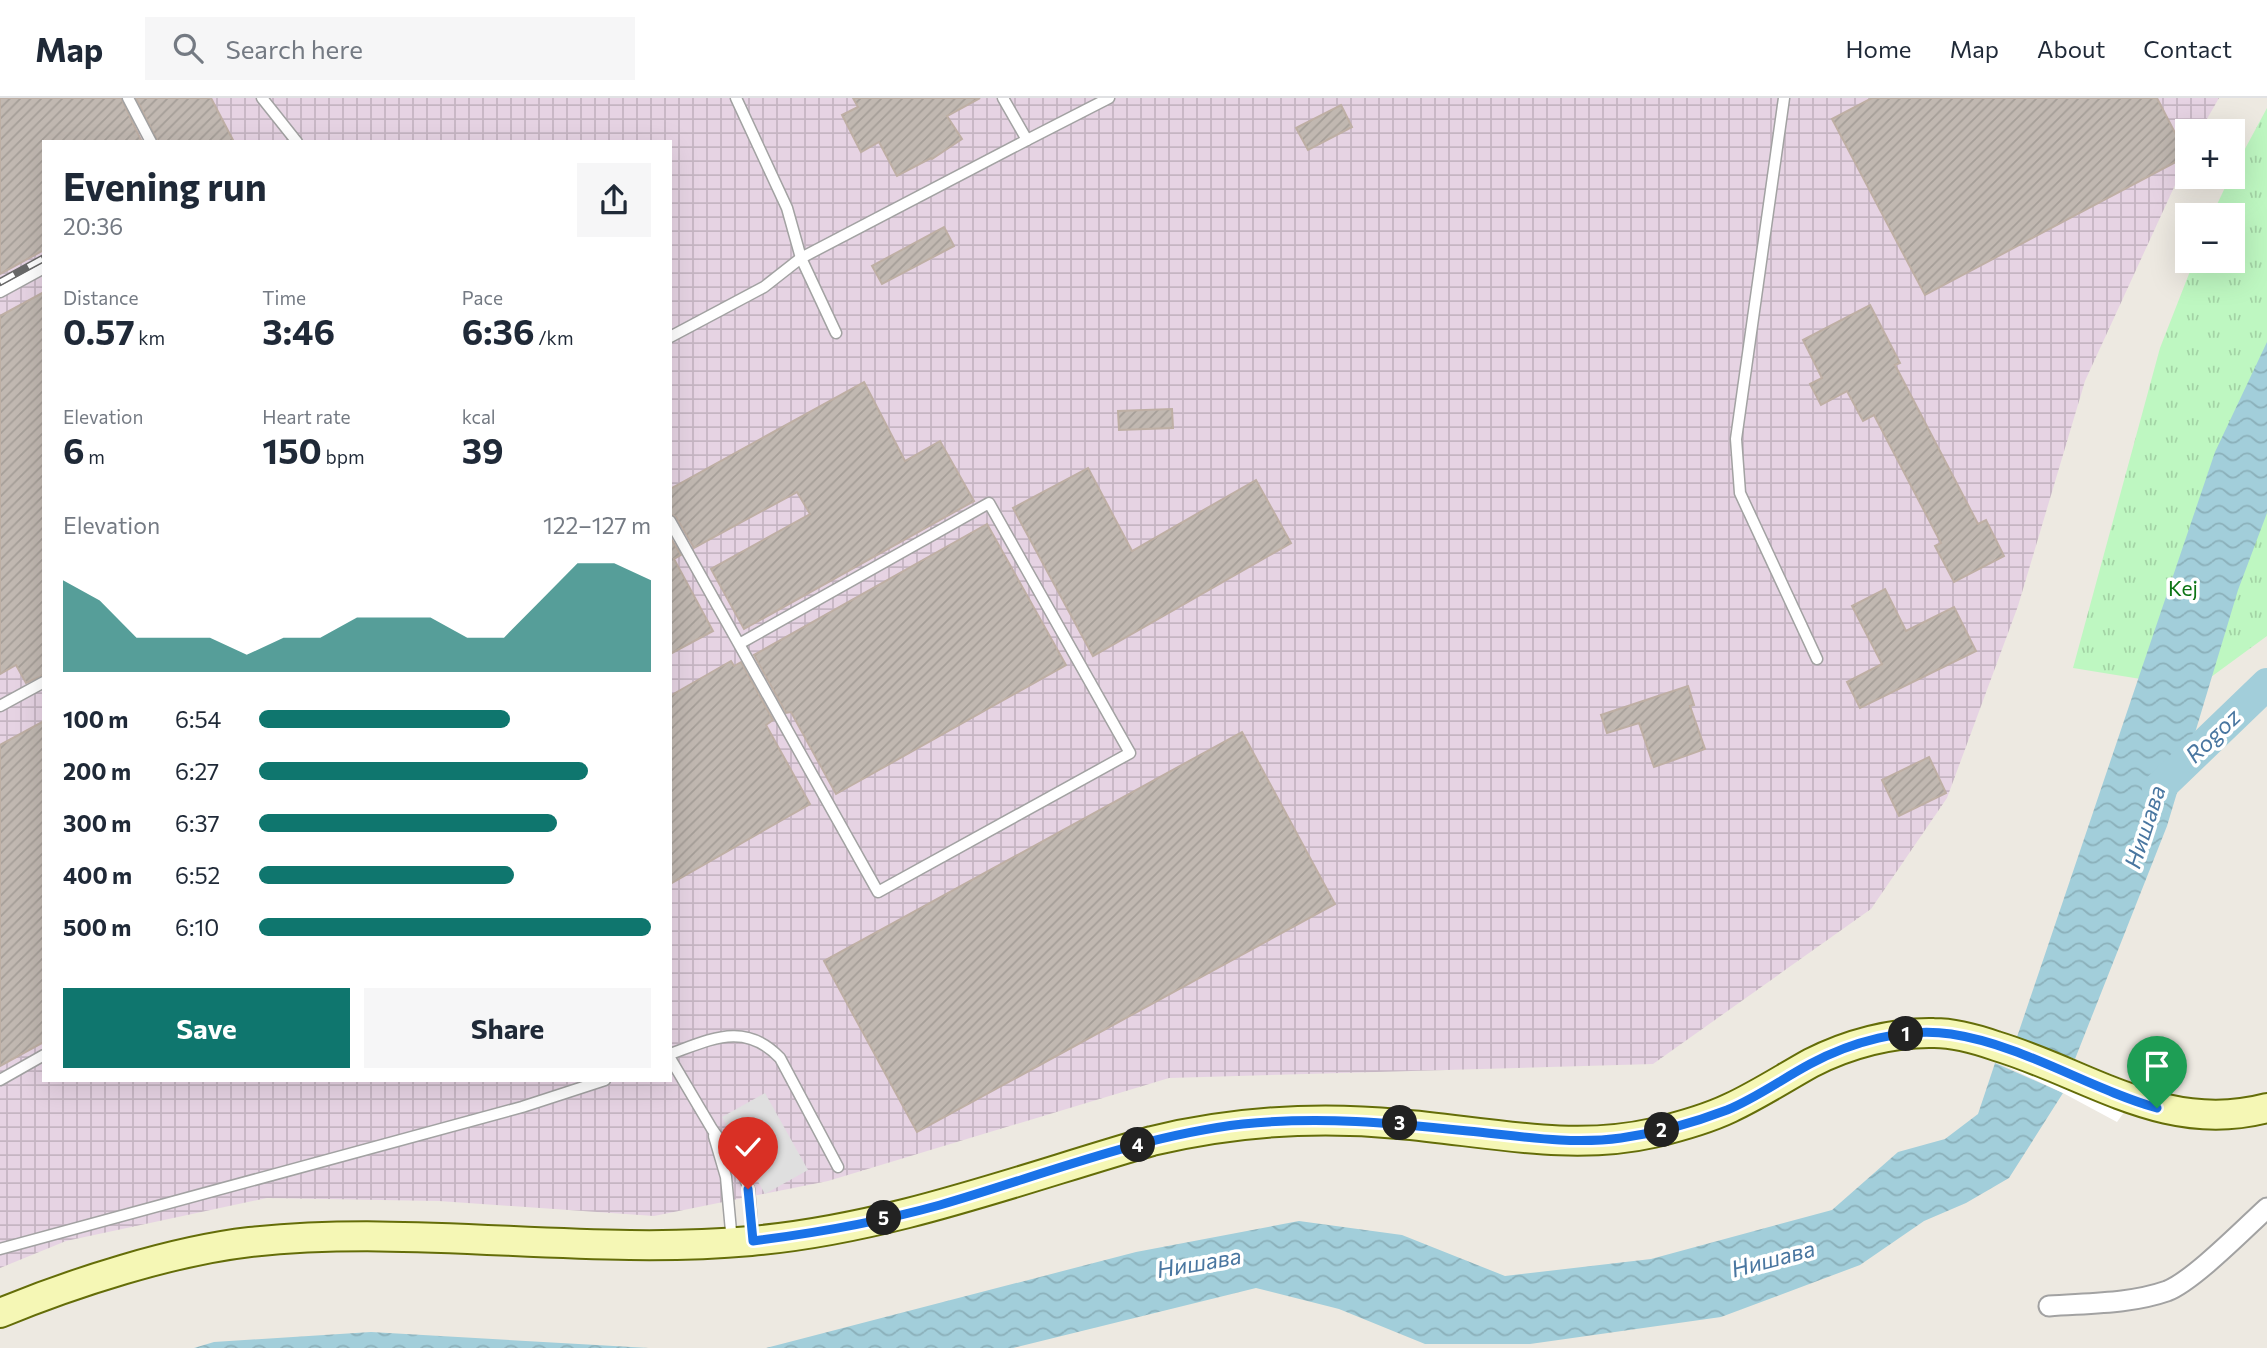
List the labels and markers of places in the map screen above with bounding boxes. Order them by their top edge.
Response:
pin: 1 [1888,1016,1924,1052]
pin [2127,1036,2187,1108]
pin: 3 [1382,1105,1418,1140]
pin: 2 [1644,1112,1680,1148]
pin [718,1117,778,1189]
pin: 4 [1120,1128,1156,1162]
pin: 5 [866,1200,902,1236]

